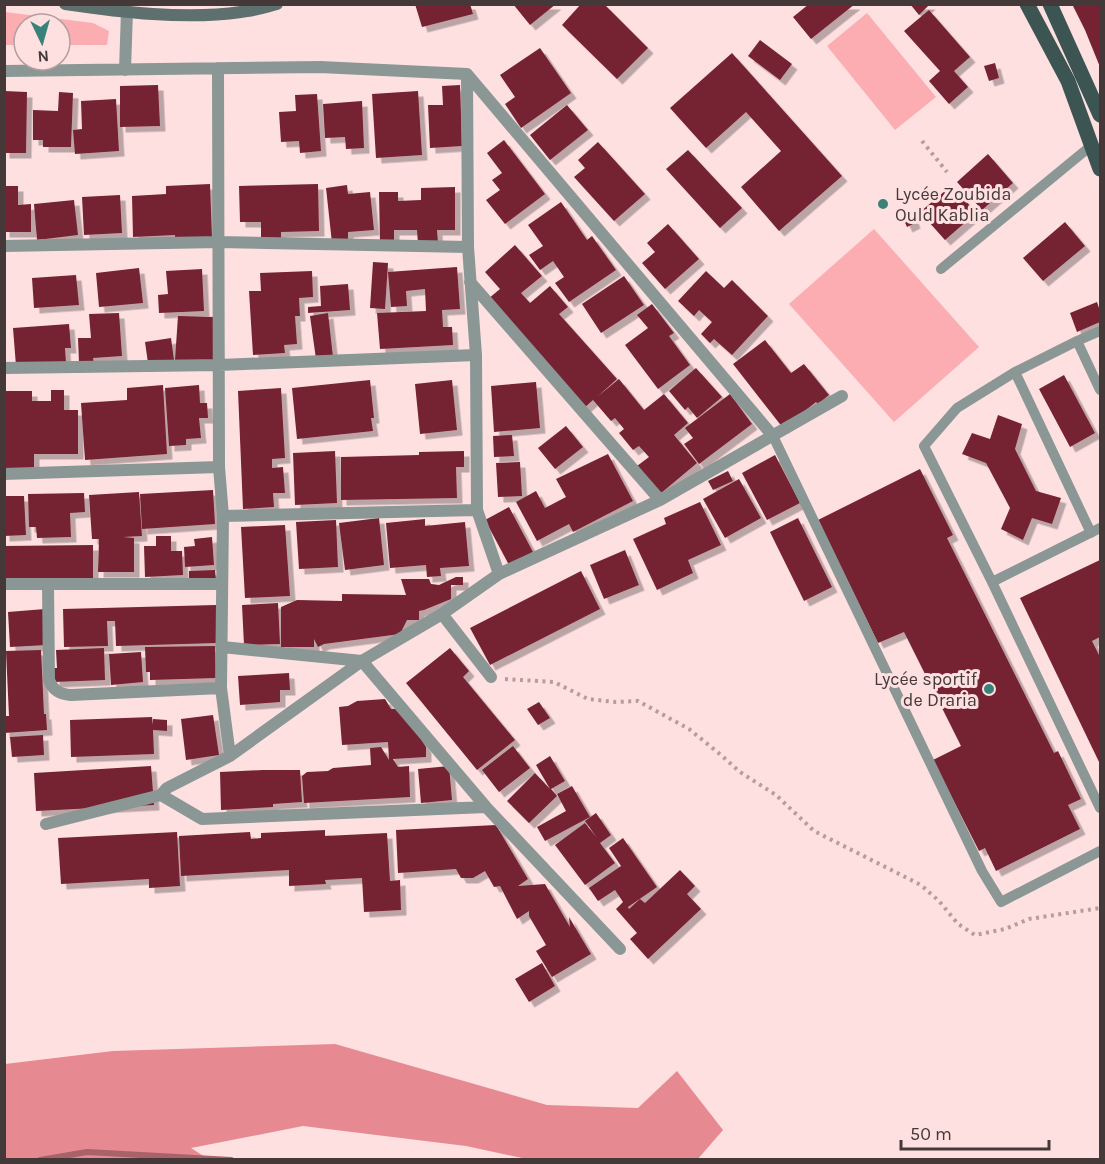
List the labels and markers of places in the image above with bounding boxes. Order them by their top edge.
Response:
place label: Lycée Zoubida Ould Kablia [895,183,1011,226]
marker: Lycée Zoubida Ould Kablia [876,197,890,211]
place label: Lycée sportif de Draria [874,668,978,711]
marker: Lycée sportif de Draria [982,682,996,696]

